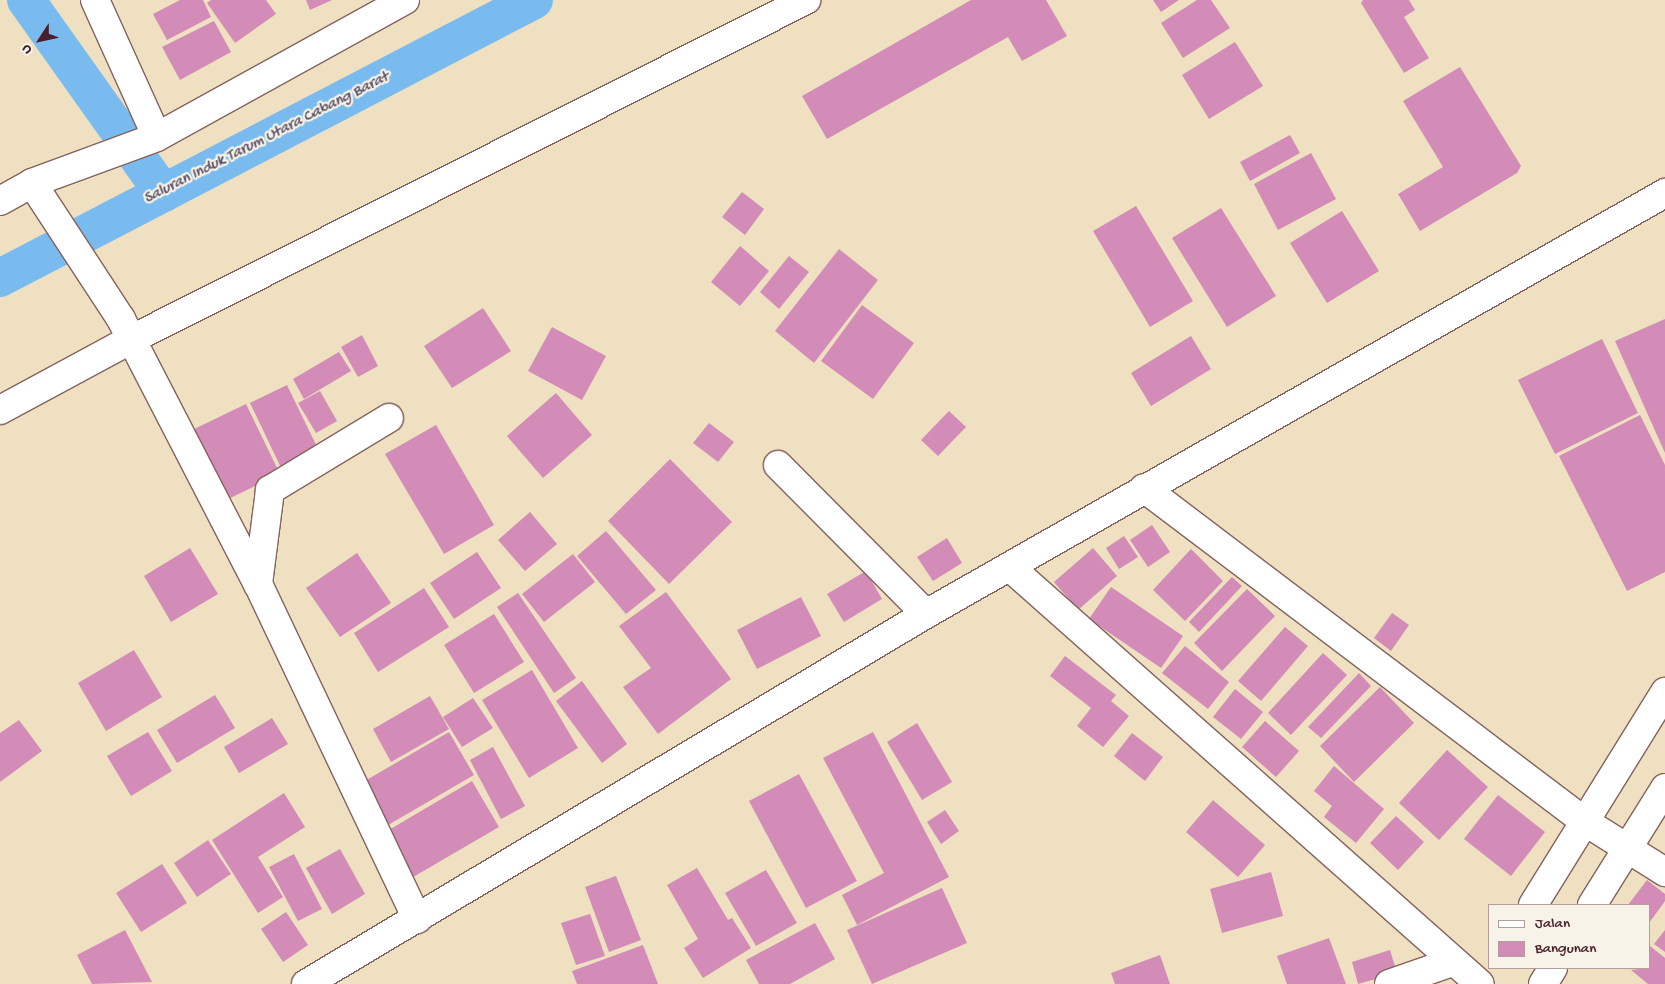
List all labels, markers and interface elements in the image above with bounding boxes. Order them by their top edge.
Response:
north arrow [15,15,65,65]
text: U [18,41,37,57]
water label: Saluran Induk Tarum Utara Cabang Barat [141,69,393,209]
legend [1488,904,1650,969]
text: Jalan [1535,915,1570,933]
text: Bangunan [1535,940,1596,958]

